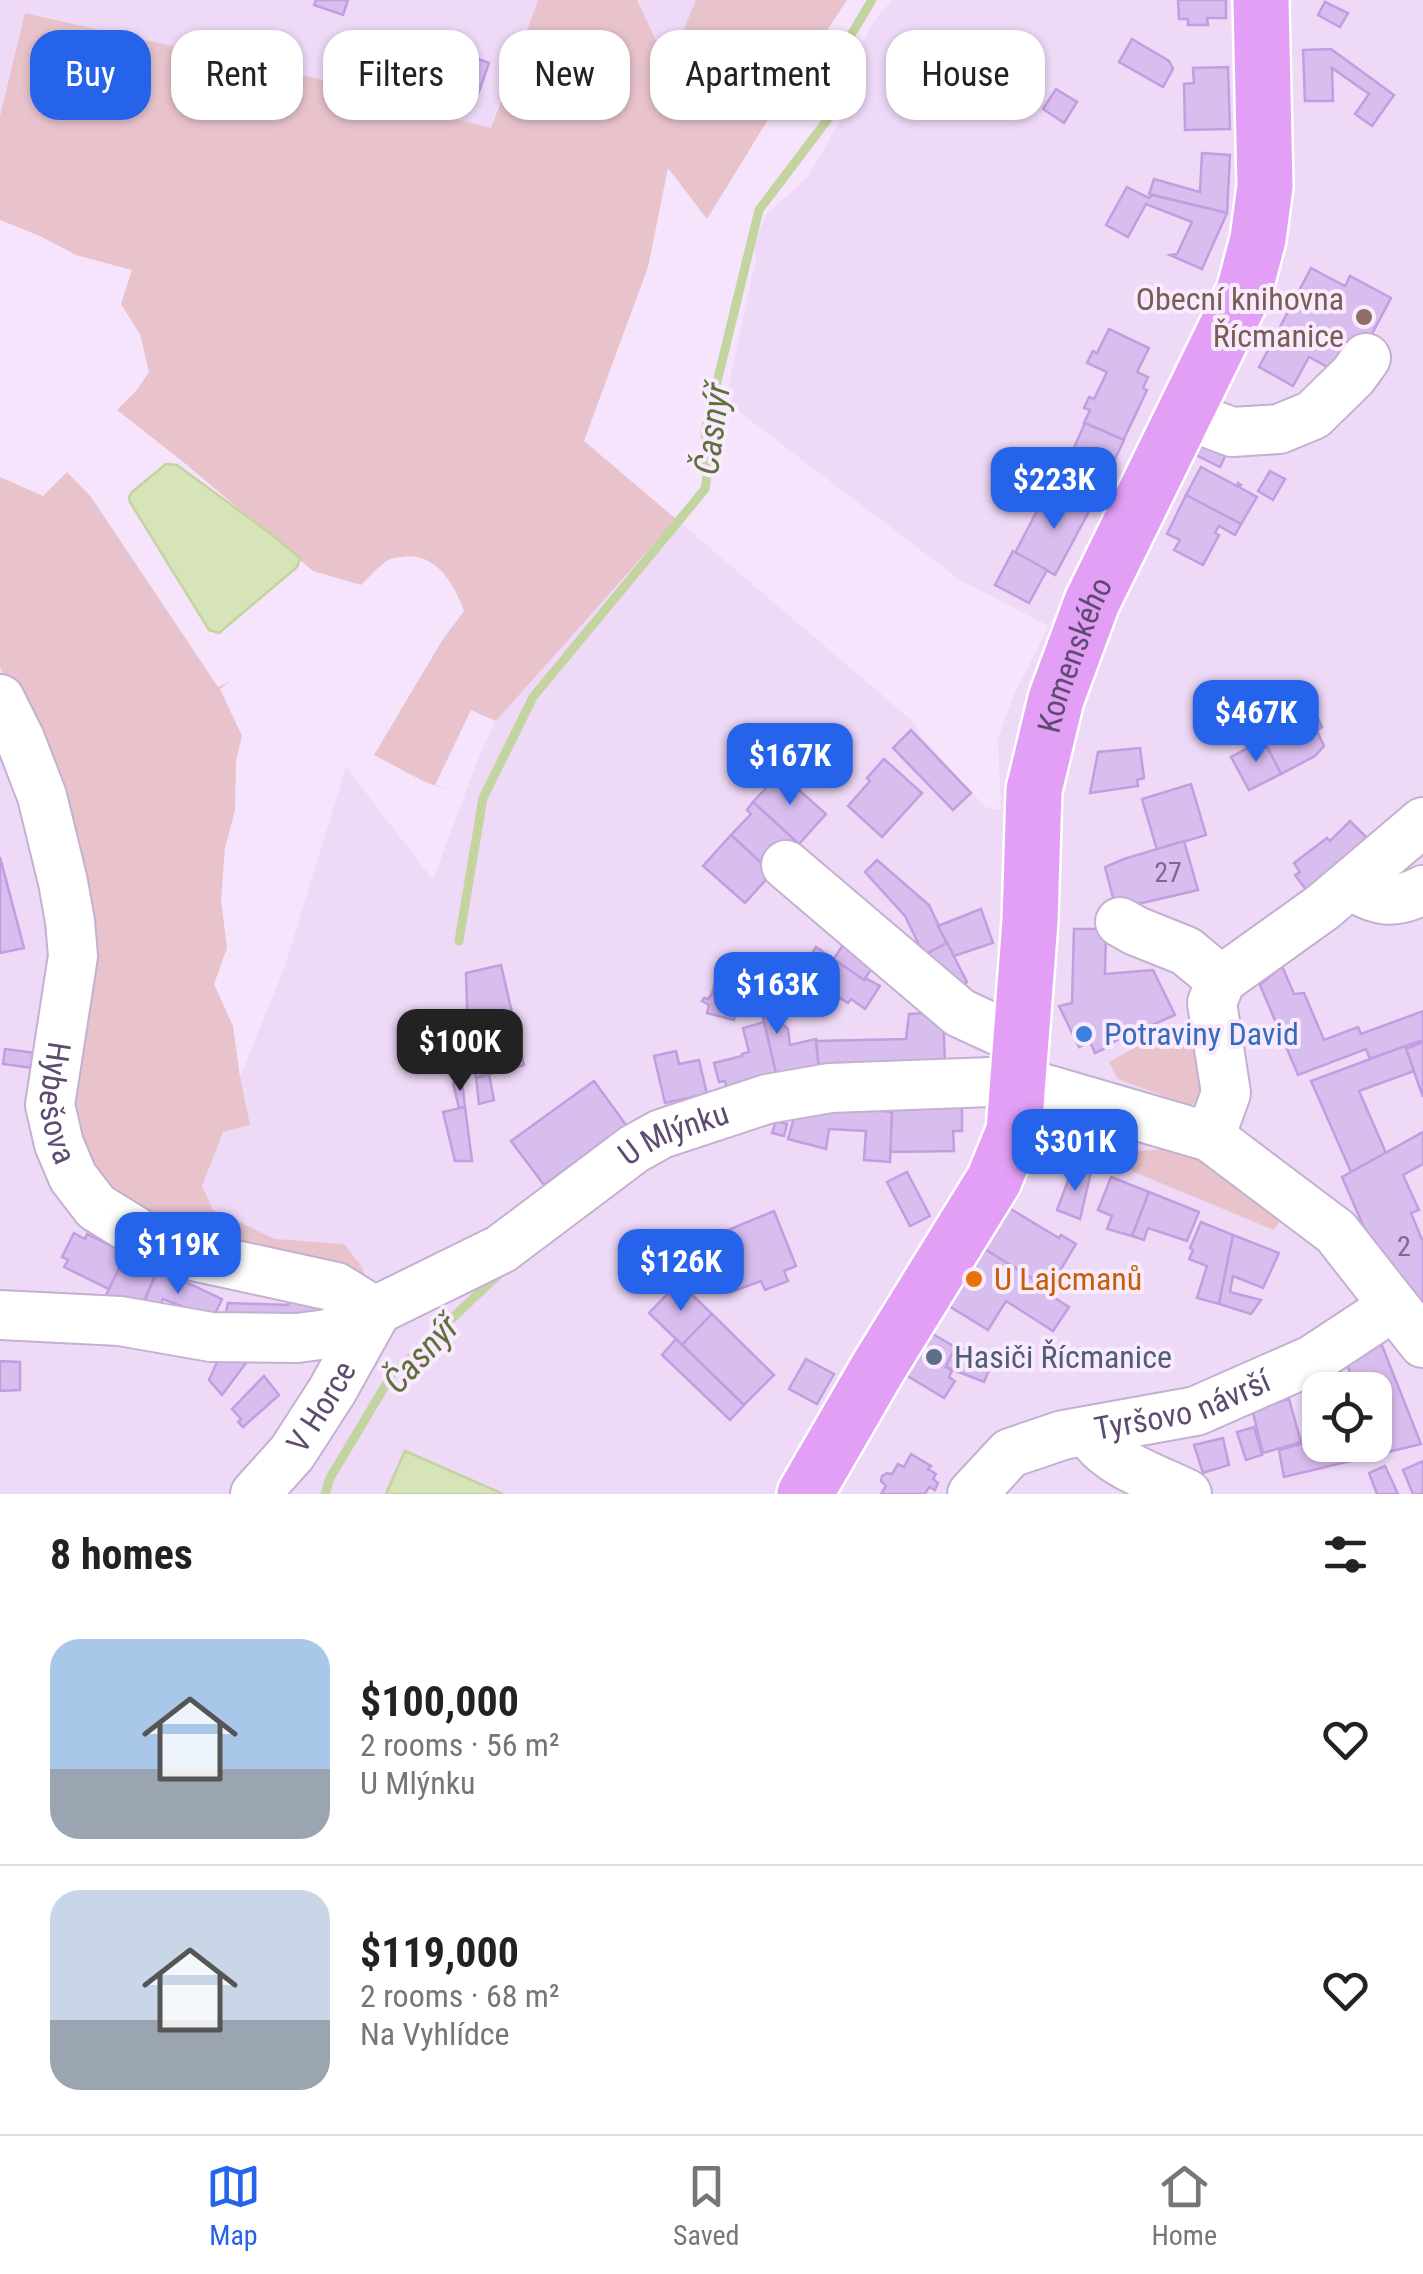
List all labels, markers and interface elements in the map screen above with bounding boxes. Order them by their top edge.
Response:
chip: Buy [30,30,151,120]
chip: Rent [171,30,303,120]
chip: Filters [323,30,479,120]
chip: New [499,30,630,120]
chip: Apartment [650,30,866,120]
chip: House [886,30,1045,120]
place label: Obecní knihovna Řícmanice [1136,280,1344,355]
marker: Obecní knihovna Řícmanice [1353,306,1375,328]
water label: Časnýř [685,377,740,477]
pin: $223K [984,447,1124,532]
text: $223K [1013,460,1095,498]
street label: Komenského [1029,571,1120,737]
pin: $467K [1186,680,1326,765]
text: $467K [1215,693,1297,731]
pin: $167K [720,723,860,808]
text: $167K [749,736,831,774]
house number: 27 [1154,856,1182,889]
pin: $163K [707,952,847,1037]
text: $163K [736,965,818,1003]
pin: $100K [390,1009,530,1094]
place label: Potraviny David [1104,1015,1299,1053]
text: $100K [419,1022,501,1060]
marker: Potraviny David [1073,1023,1095,1045]
street label: Hybešova [31,1039,84,1170]
street label: U Mlýnku [611,1094,733,1173]
pin: $301K [1005,1109,1145,1194]
text: $301K [1034,1122,1116,1160]
pin: $119K [108,1212,248,1297]
text: $119K [137,1225,219,1263]
pin: $126K [611,1229,751,1314]
house number: 2 [1397,1230,1411,1263]
text: $126K [640,1242,722,1280]
place label: U Lajcmanů [994,1260,1142,1298]
marker: U Lajcmanů [963,1268,985,1290]
water label: Časnýř [374,1303,470,1402]
place label: Hasiči Řícmanice [954,1338,1172,1376]
marker: Hasiči Řícmanice [923,1346,945,1368]
street label: V Horce [279,1354,364,1459]
street label: Tyršovo návrší [1091,1361,1277,1448]
map controls [1302,1372,1392,1462]
button: locate [1302,1372,1392,1462]
icon: filters [1318,1527,1373,1582]
text: 8 homes [50,1530,193,1579]
text: $100,000 [360,1677,519,1726]
icon: home [130,1679,250,1799]
icon: heart [1318,1712,1373,1767]
text: 2 rooms · 56 m² [360,1726,559,1764]
text: U Mlýnku [360,1764,476,1802]
text: $119,000 [360,1928,519,1977]
icon: home [130,1930,250,2050]
icon: heart [1318,1963,1373,2018]
text: 2 rooms · 68 m² [360,1977,559,2015]
text: Na Vyhlídce [360,2015,510,2053]
tab: Map [206,2159,261,2252]
tab: Saved [673,2159,739,2252]
tab: Home [1151,2159,1217,2252]

